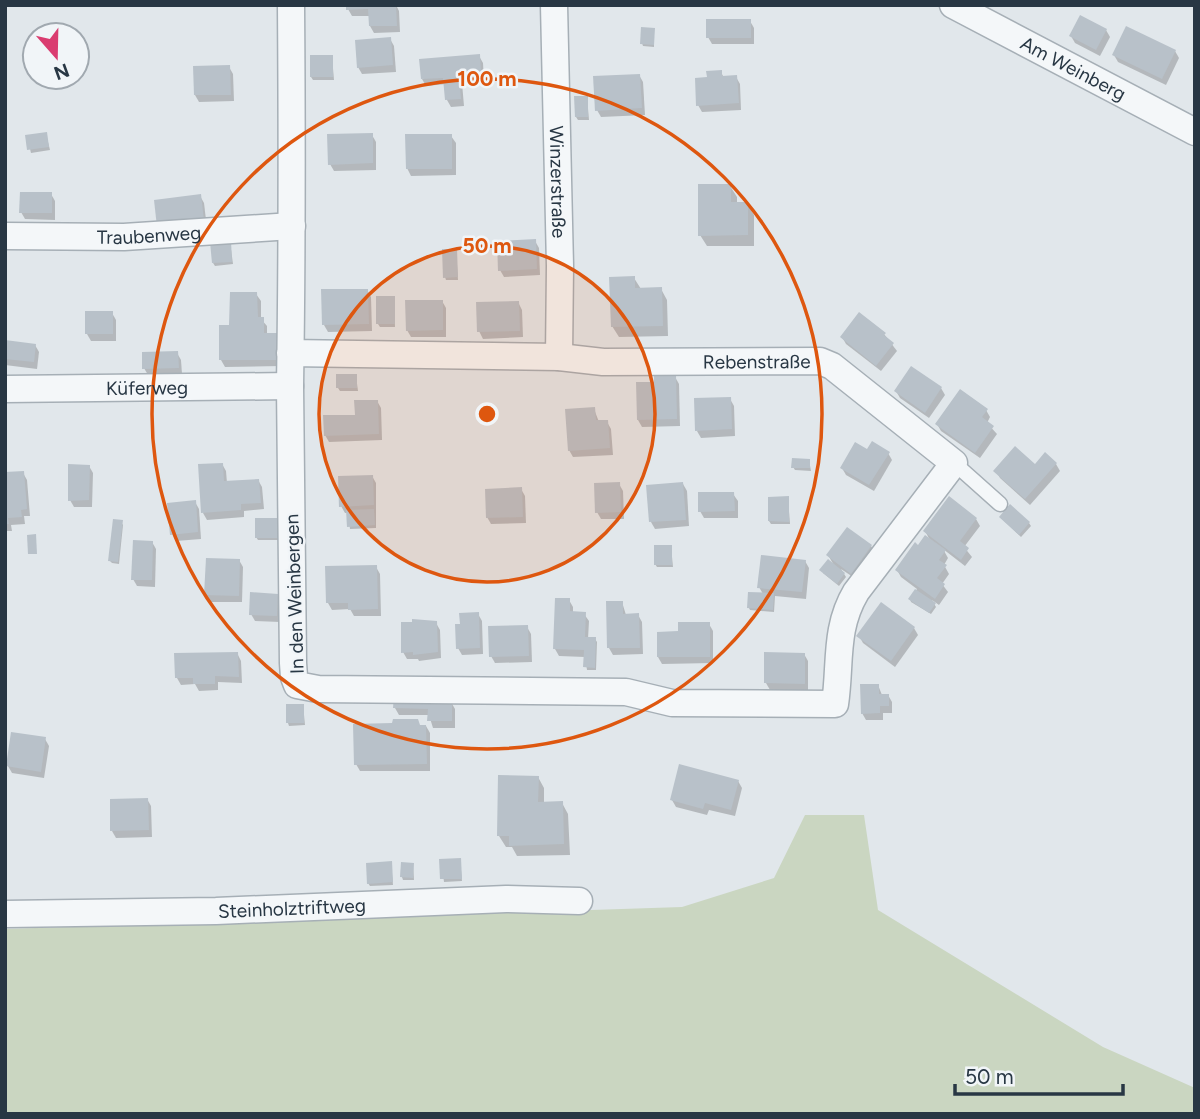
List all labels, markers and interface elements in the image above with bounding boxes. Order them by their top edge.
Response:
north arrow [21,21,91,91]
street label: Am Weinberg [1017,32,1130,106]
text: N [51,58,72,85]
text: 100 m [457,66,517,91]
street label: Winzerstraße [545,125,570,239]
street label: Traubenweg [97,221,202,249]
text: 50 m [462,233,512,258]
street label: Rebenstraße [703,350,811,374]
street label: Küferweg [106,376,188,400]
centre of rings [475,402,499,426]
street label: In den Weinbergen [280,514,309,674]
street label: Steinholztriftweg [218,894,366,923]
scale bar [955,1052,1123,1096]
text: 50 m [965,1064,1014,1089]

